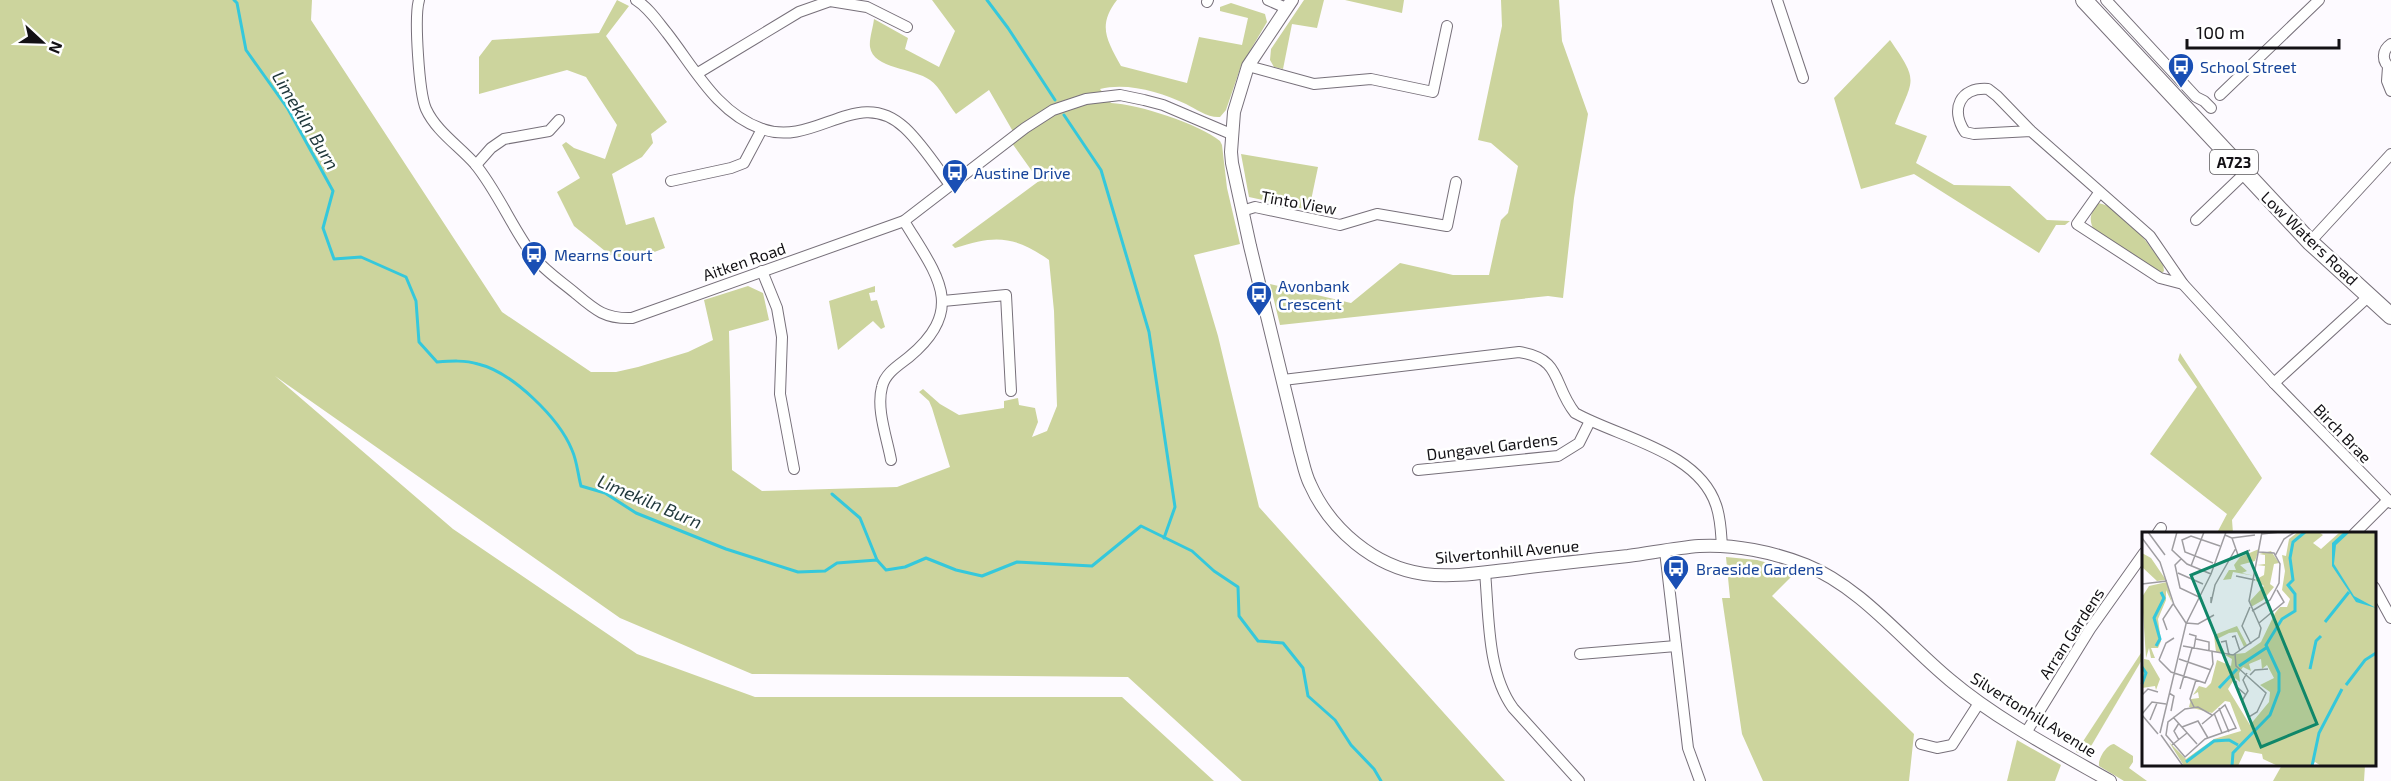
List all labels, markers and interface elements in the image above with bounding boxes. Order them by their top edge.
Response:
north arrow [12,12,72,72]
scale bar [2187,12,2338,50]
text: 100 m [2196,21,2245,43]
text: N [45,39,67,57]
bus stop icon: School Street [2166,51,2196,89]
place label: School Street [2200,57,2297,76]
water label: Limekiln Burn [268,67,344,173]
road number: A723 [2210,150,2258,174]
bus stop icon: Austine Drive [940,157,970,195]
place label: Austine Drive [974,163,1071,182]
street label: Tinto View [1260,186,1338,218]
street label: Low Waters Road [2258,187,2362,289]
street label: Aitken Road [700,238,788,284]
bus stop icon: Mearns Court [519,239,549,277]
place label: Mearns Court [554,245,653,264]
place label: Avonbank Crescent [1278,276,1350,313]
bus stop icon: Avonbank Crescent [1244,279,1274,317]
street label: Birch Brae [2310,400,2376,466]
street label: Dungavel Gardens [1425,429,1559,463]
water label: Limekiln Burn [594,469,706,533]
inset map [2142,532,2376,766]
street label: Silvertonhill Avenue [1434,535,1580,567]
bus stop icon: Braeside Gardens [1661,553,1691,591]
place label: Braeside Gardens [1696,559,1823,578]
street label: Arran Gardens [2035,584,2107,682]
street label: Silvertonhill Avenue [1968,668,2100,760]

